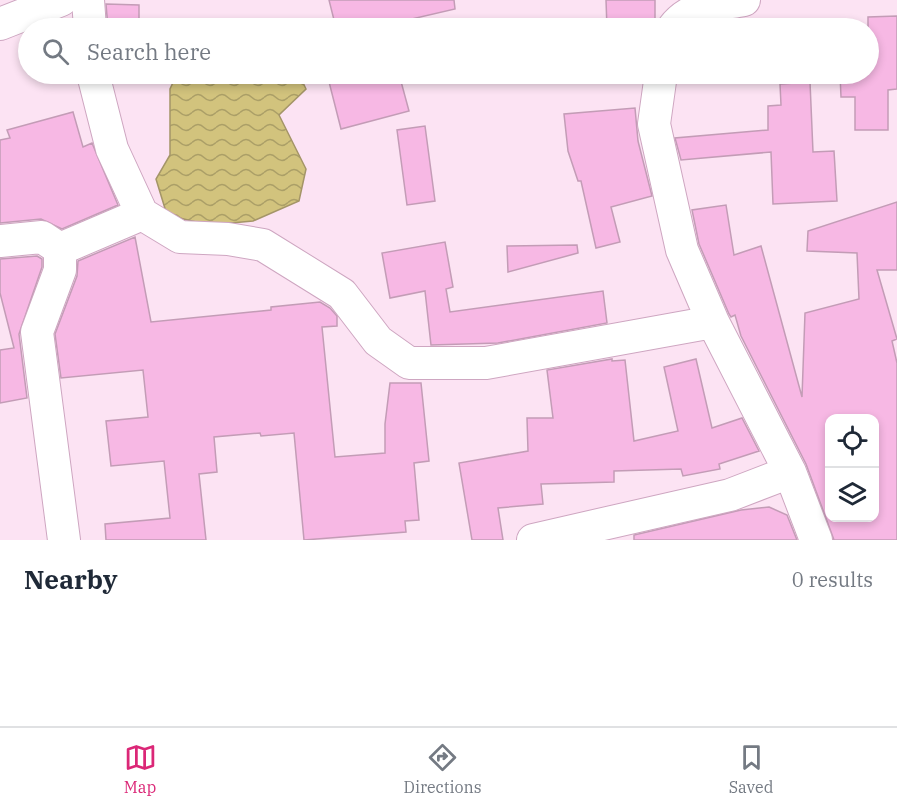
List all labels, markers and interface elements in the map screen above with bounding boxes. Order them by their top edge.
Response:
search box [18,18,879,84]
icon: search [39,35,72,68]
text: Search here [87,37,211,66]
map controls [825,414,879,522]
button: locate [825,414,879,468]
button: layers [825,468,879,522]
text: Nearby [24,562,118,596]
text: 0 results [792,566,873,593]
tab: Map [124,741,157,797]
tab: Directions [404,741,482,797]
tab: Saved [729,741,773,797]

